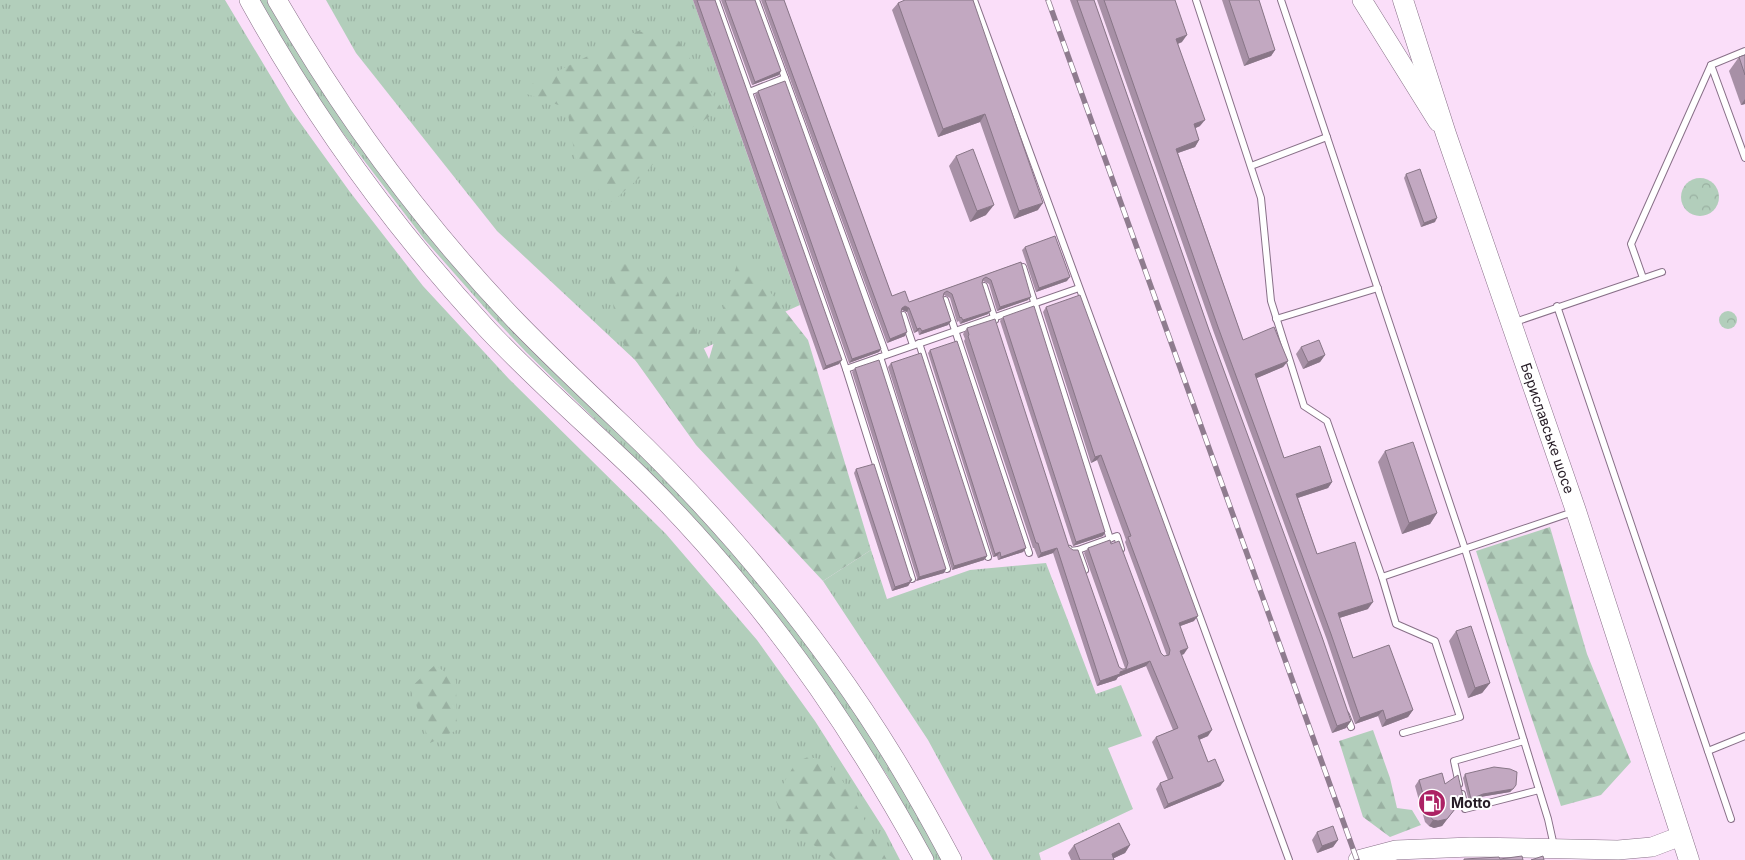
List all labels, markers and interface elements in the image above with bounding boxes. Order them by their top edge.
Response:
street label: Бериславське шосе [1518,360,1578,496]
fuel station icon: Motto [1417,788,1447,818]
place label: Motto [1451,794,1491,811]

